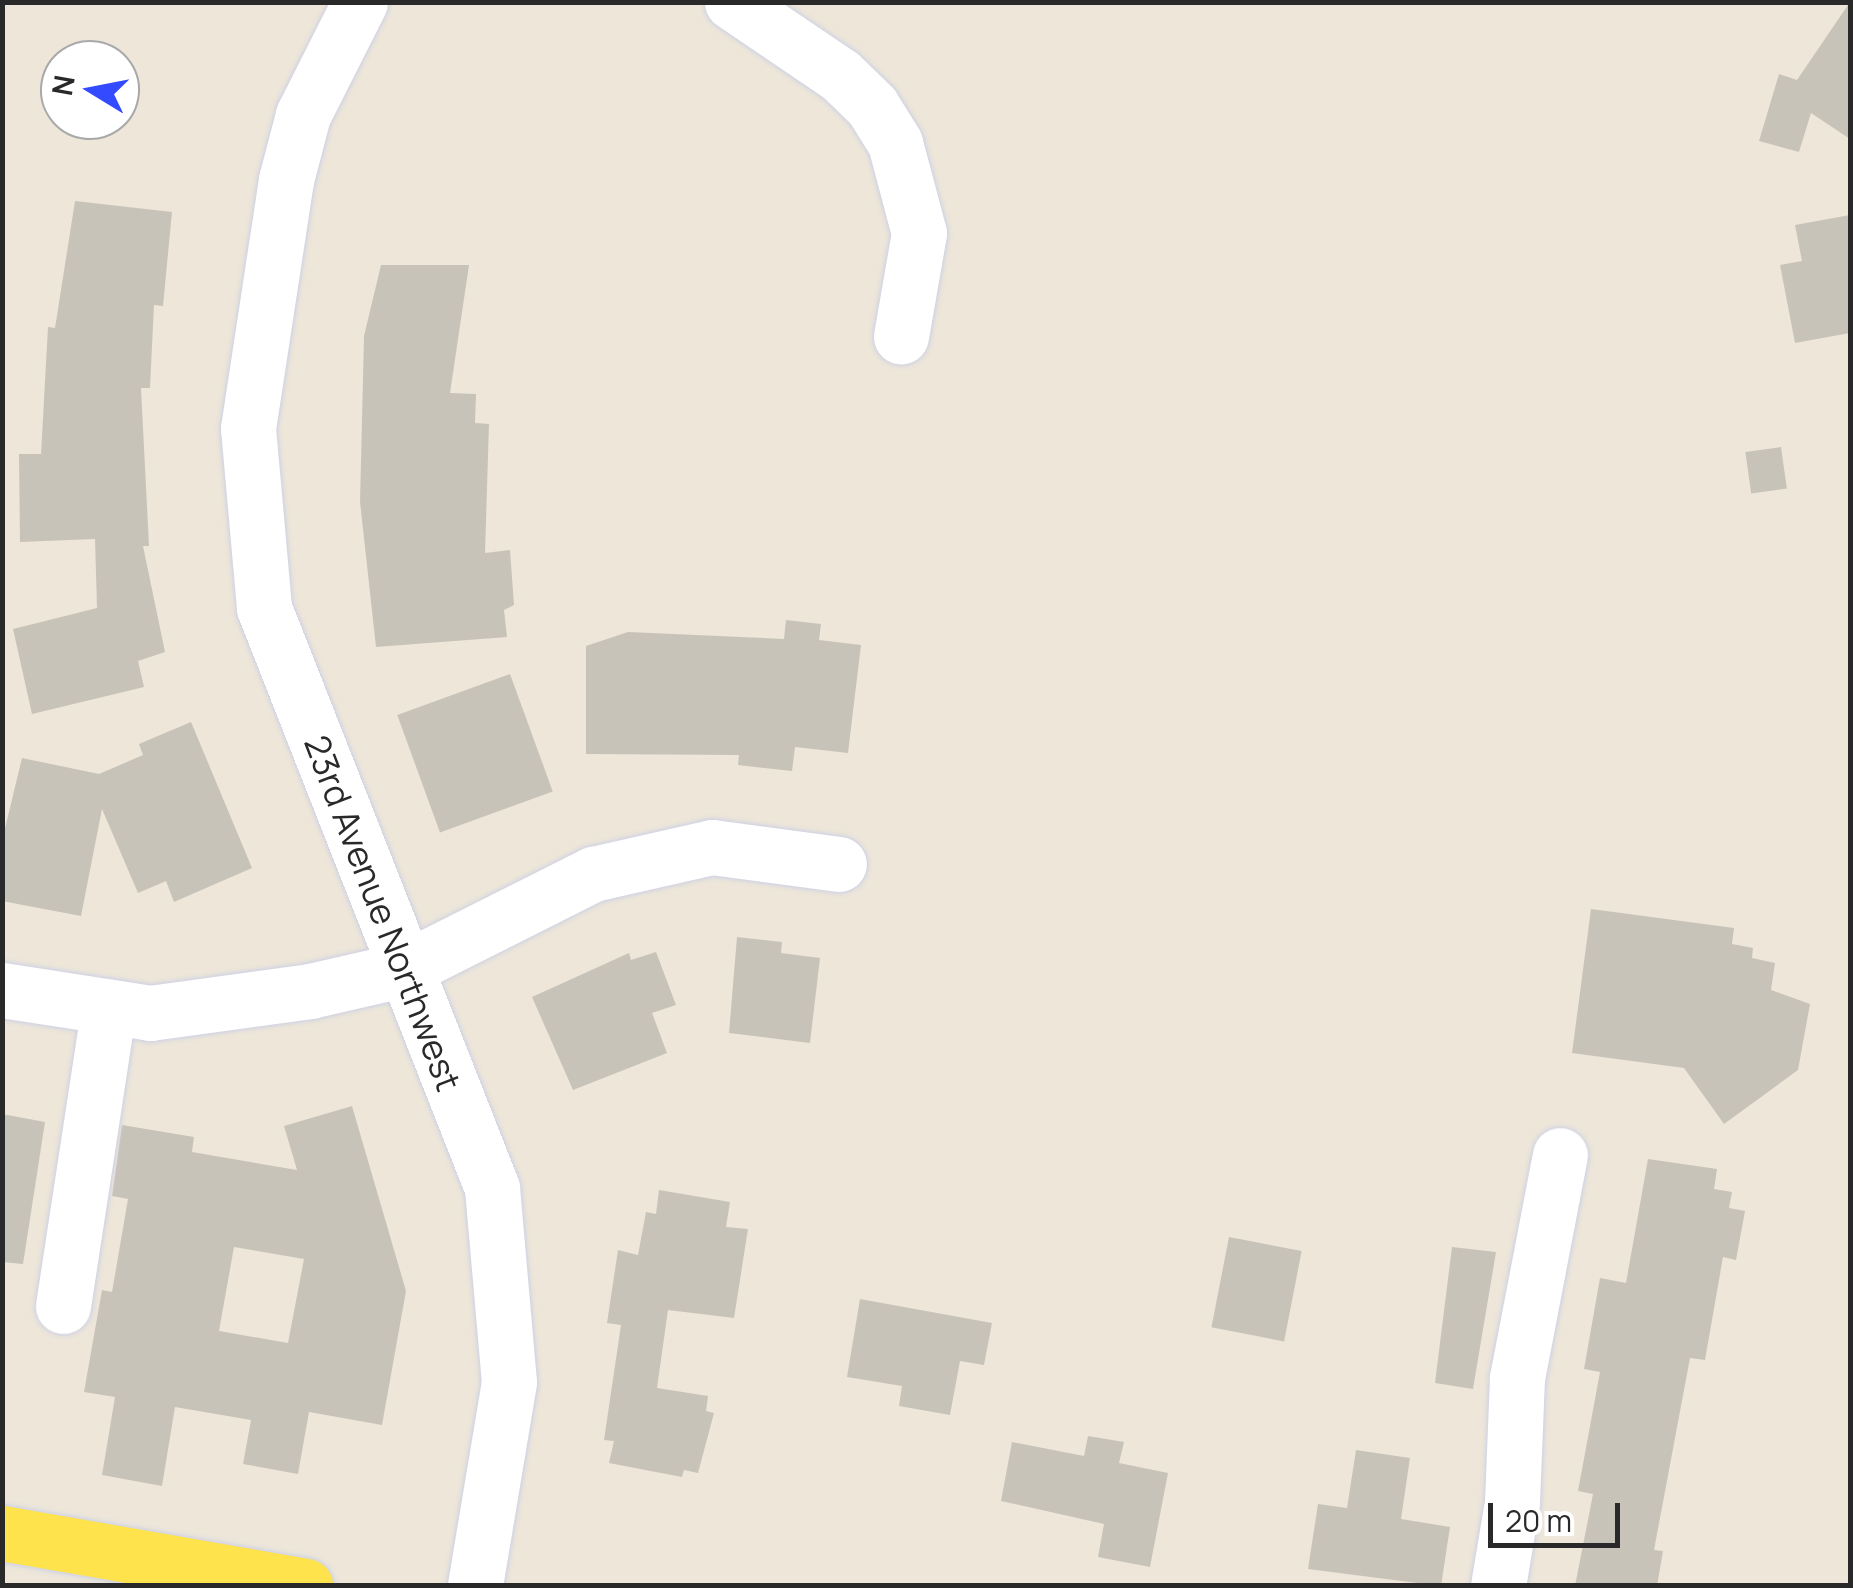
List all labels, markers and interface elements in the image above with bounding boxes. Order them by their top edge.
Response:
north arrow [40,40,140,140]
text: N [42,72,83,98]
street label: 23rd Avenue Northwest [296,729,470,1097]
scale bar [1493,1483,1626,1545]
text: 20 m [1505,1500,1572,1541]

